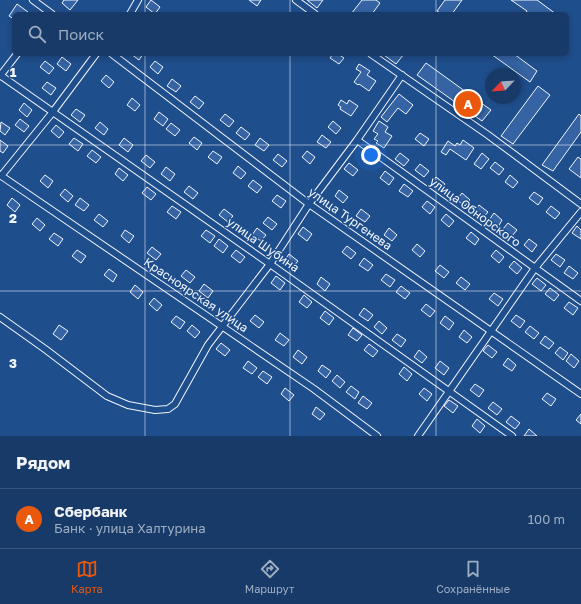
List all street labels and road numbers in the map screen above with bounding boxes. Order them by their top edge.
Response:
street label: улица Обнорского [427,173,524,250]
street label: улица Тургенева [305,184,395,253]
street label: улица Шубина [224,214,302,275]
street label: Красноярская улица [141,254,251,335]

